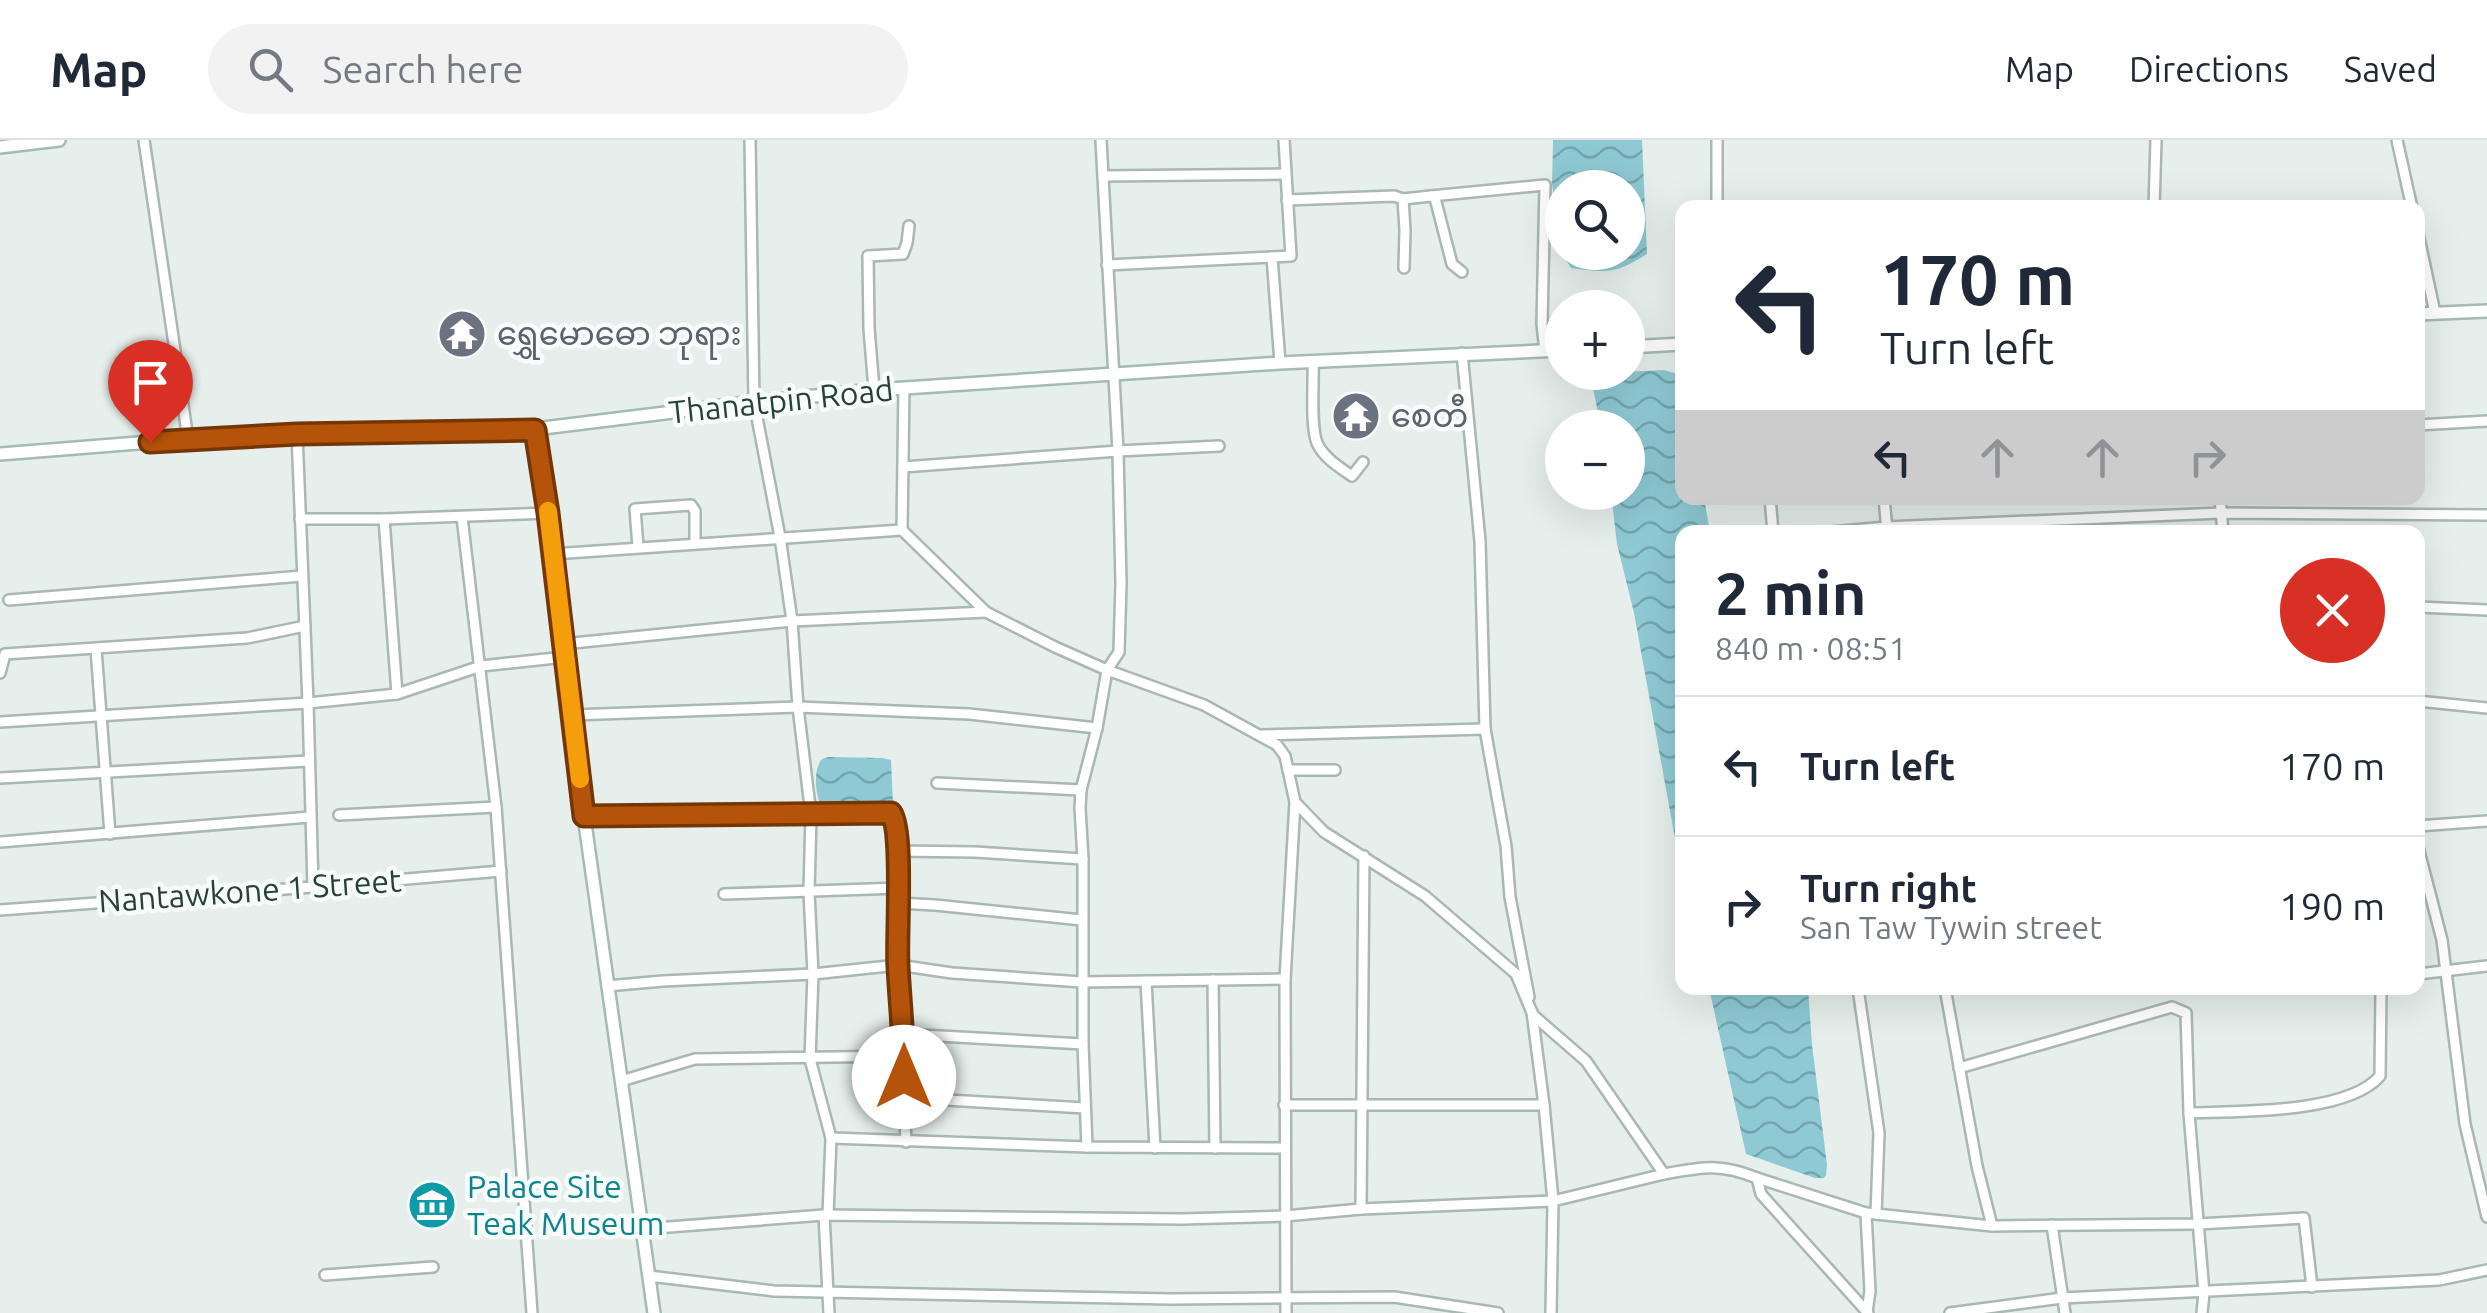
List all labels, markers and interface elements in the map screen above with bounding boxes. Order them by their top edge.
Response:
search box [208,24,908,114]
text: Map [50,42,148,96]
icon: search [243,42,298,97]
text: Search here [323,48,523,90]
text: Map [2005,49,2074,89]
text: Directions [2129,49,2289,89]
text: Saved [2344,49,2437,89]
map controls [1545,170,1645,510]
button: search [1545,170,1645,270]
icon: left [1715,240,1845,370]
text: 170 m [1880,240,2075,318]
button: + [1545,290,1645,390]
temple icon: ရွှေမောဓော ဘုရား [436,308,488,360]
place label: ရွှေမောဓော ဘုရား [497,315,742,360]
text: Turn left [1880,322,2054,373]
pin [108,340,193,443]
icon: arrive [123,355,178,410]
street label: Thanatpin Road [667,370,895,430]
temple icon: စေတီ [1330,390,1382,442]
place label: စေတီ [1391,393,1468,433]
button: − [1545,410,1645,510]
icon: left [1865,430,1920,485]
icon: ahead [1970,430,2025,485]
icon: ahead [2075,430,2130,485]
icon: right [2180,430,2235,485]
button: close [2280,558,2385,663]
text: 2 min [1715,559,1867,626]
text: 840 m · 08:51 [1715,630,1907,666]
icon: left [1715,739,1770,794]
text: Turn left [1800,745,1955,787]
text: 170 m [2279,745,2385,787]
street label: Nantawkone 1 Street [97,861,403,919]
text: Turn right [1800,867,1977,909]
icon: right [1715,879,1770,934]
text: 190 m [2279,885,2385,927]
text: San Taw Tywin street [1800,909,2102,945]
position arrow [852,1025,956,1129]
place label: Palace Site Teak Museum [467,1168,664,1241]
museum icon: Palace Site Teak Museum [406,1179,458,1231]

